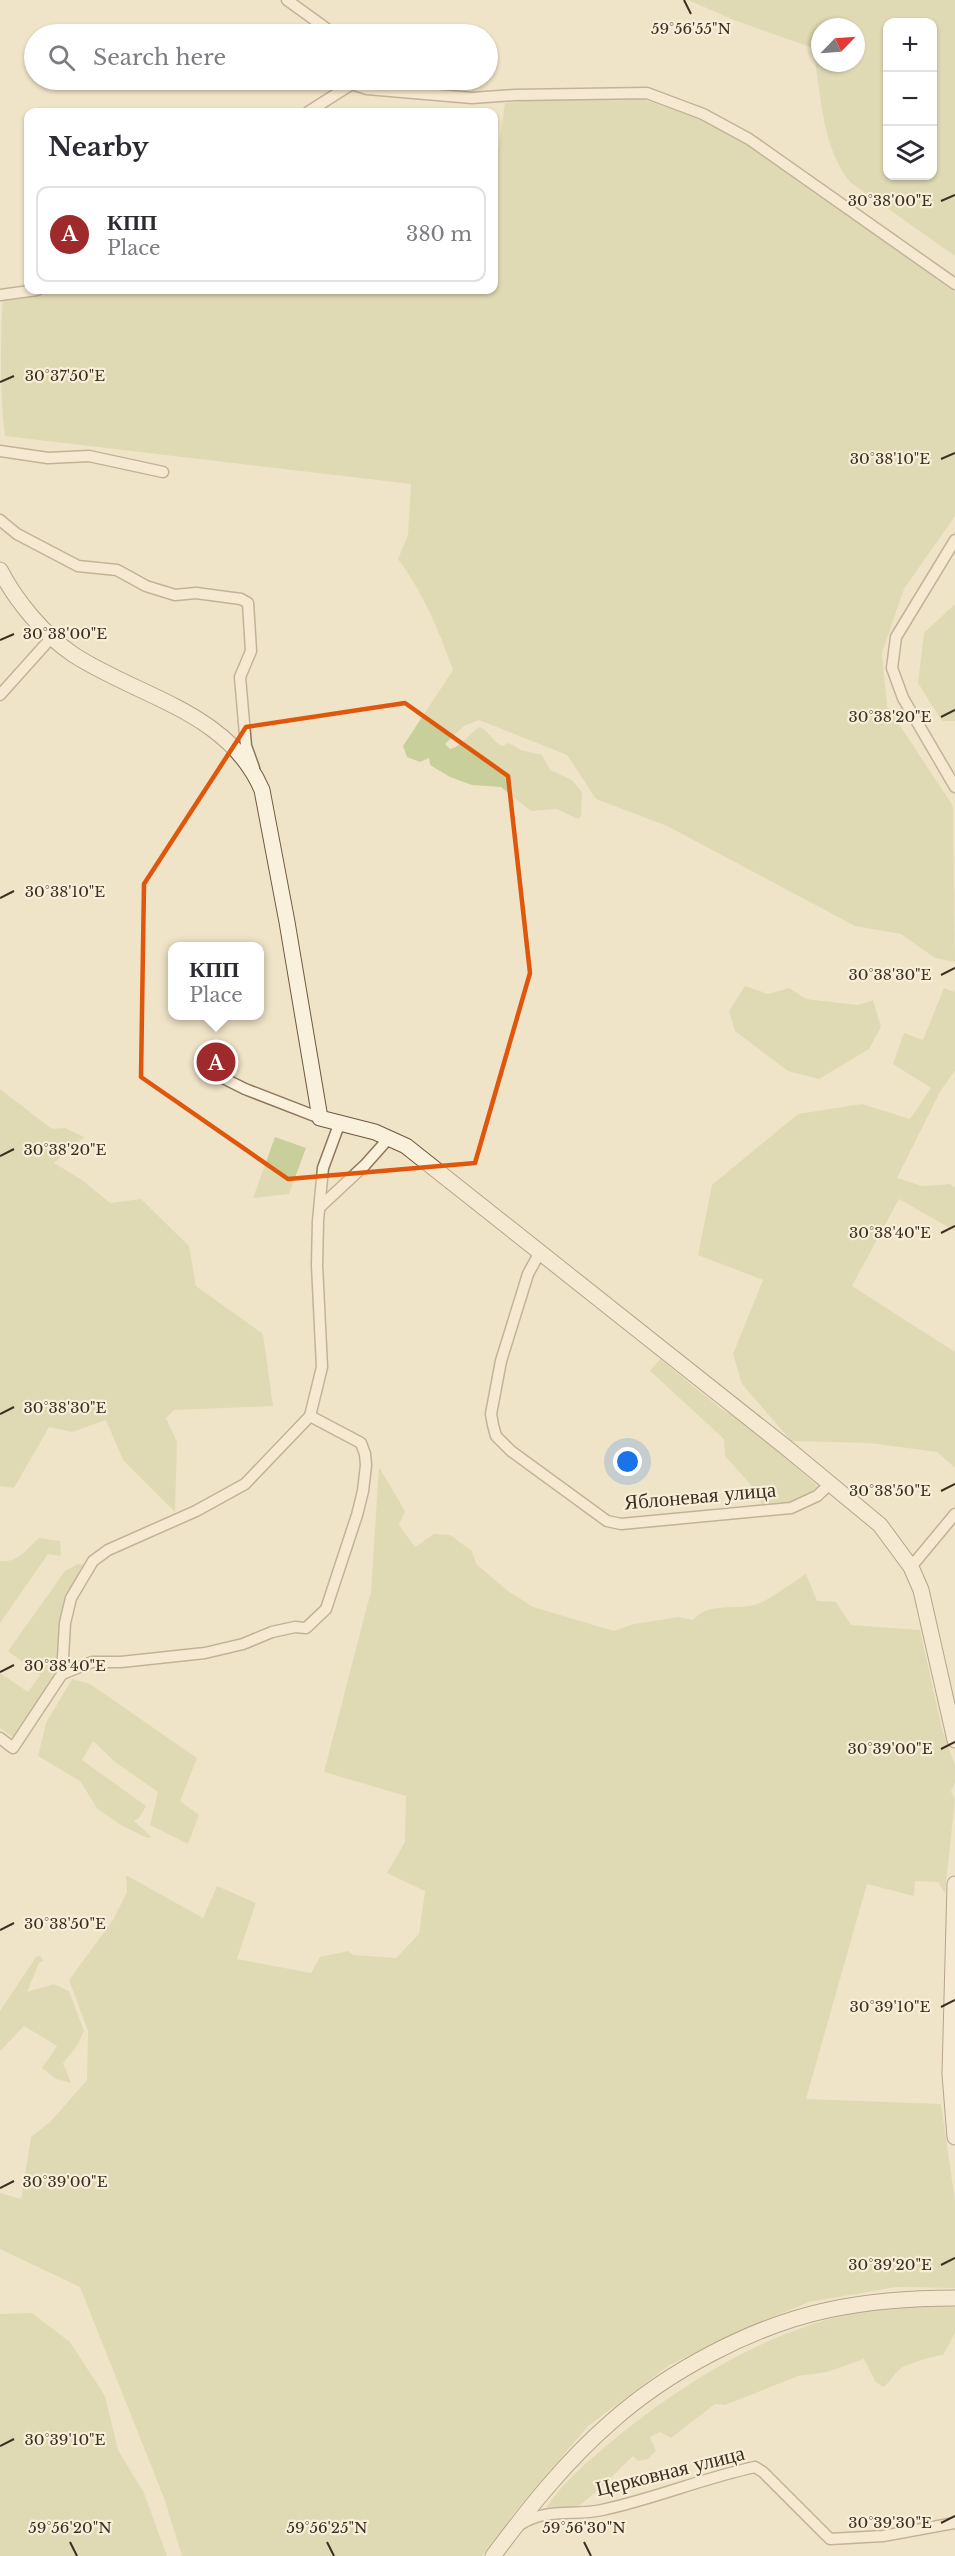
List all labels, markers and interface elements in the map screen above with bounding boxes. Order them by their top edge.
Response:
north arrow [811,18,865,72]
map controls [883,18,937,180]
button: + [883,18,937,72]
text: 59°56'55"N [651,19,731,38]
search box [24,24,498,90]
icon: search [45,41,78,74]
text: Search here [93,44,226,71]
button: − [883,72,937,126]
button: layers [883,126,937,180]
text: Nearby [48,131,149,163]
text: 30°38'00"E [848,191,932,210]
text: КПП [107,209,157,236]
text: A [61,222,78,246]
text: 380 m [406,222,472,246]
text: Place [107,236,161,260]
text: 30°37'50"E [25,366,105,385]
text: 30°38'10"E [850,449,930,468]
text: 30°38'00"E [23,624,107,643]
text: 30°38'20"E [848,707,932,726]
text: 30°38'10"E [25,882,105,901]
popup [168,942,264,1020]
text: КПП [189,956,239,983]
text: 30°38'30"E [848,965,932,984]
text: Place [189,983,243,1007]
pin: A [196,1040,236,1084]
text: 30°38'20"E [23,1140,107,1159]
text: 30°38'40"E [849,1223,931,1242]
text: 30°38'30"E [23,1398,107,1417]
your location [613,1447,642,1476]
street label: Яблоневая улица [623,1476,778,1516]
text: 30°38'50"E [849,1481,931,1500]
text: 30°38'40"E [24,1656,106,1675]
text: 30°39'00"E [847,1739,933,1758]
text: 30°38'50"E [24,1914,106,1933]
text: 30°39'10"E [849,1997,931,2016]
text: 30°39'00"E [22,2172,108,2191]
text: 30°39'20"E [848,2255,932,2274]
text: 30°39'10"E [24,2430,106,2449]
street label: Церковная улица [593,2440,748,2502]
text: 30°39'30"E [848,2513,932,2532]
text: 59°56'20"N [28,2518,112,2537]
text: 59°56'25"N [286,2518,368,2537]
text: 59°56'30"N [542,2518,626,2537]

